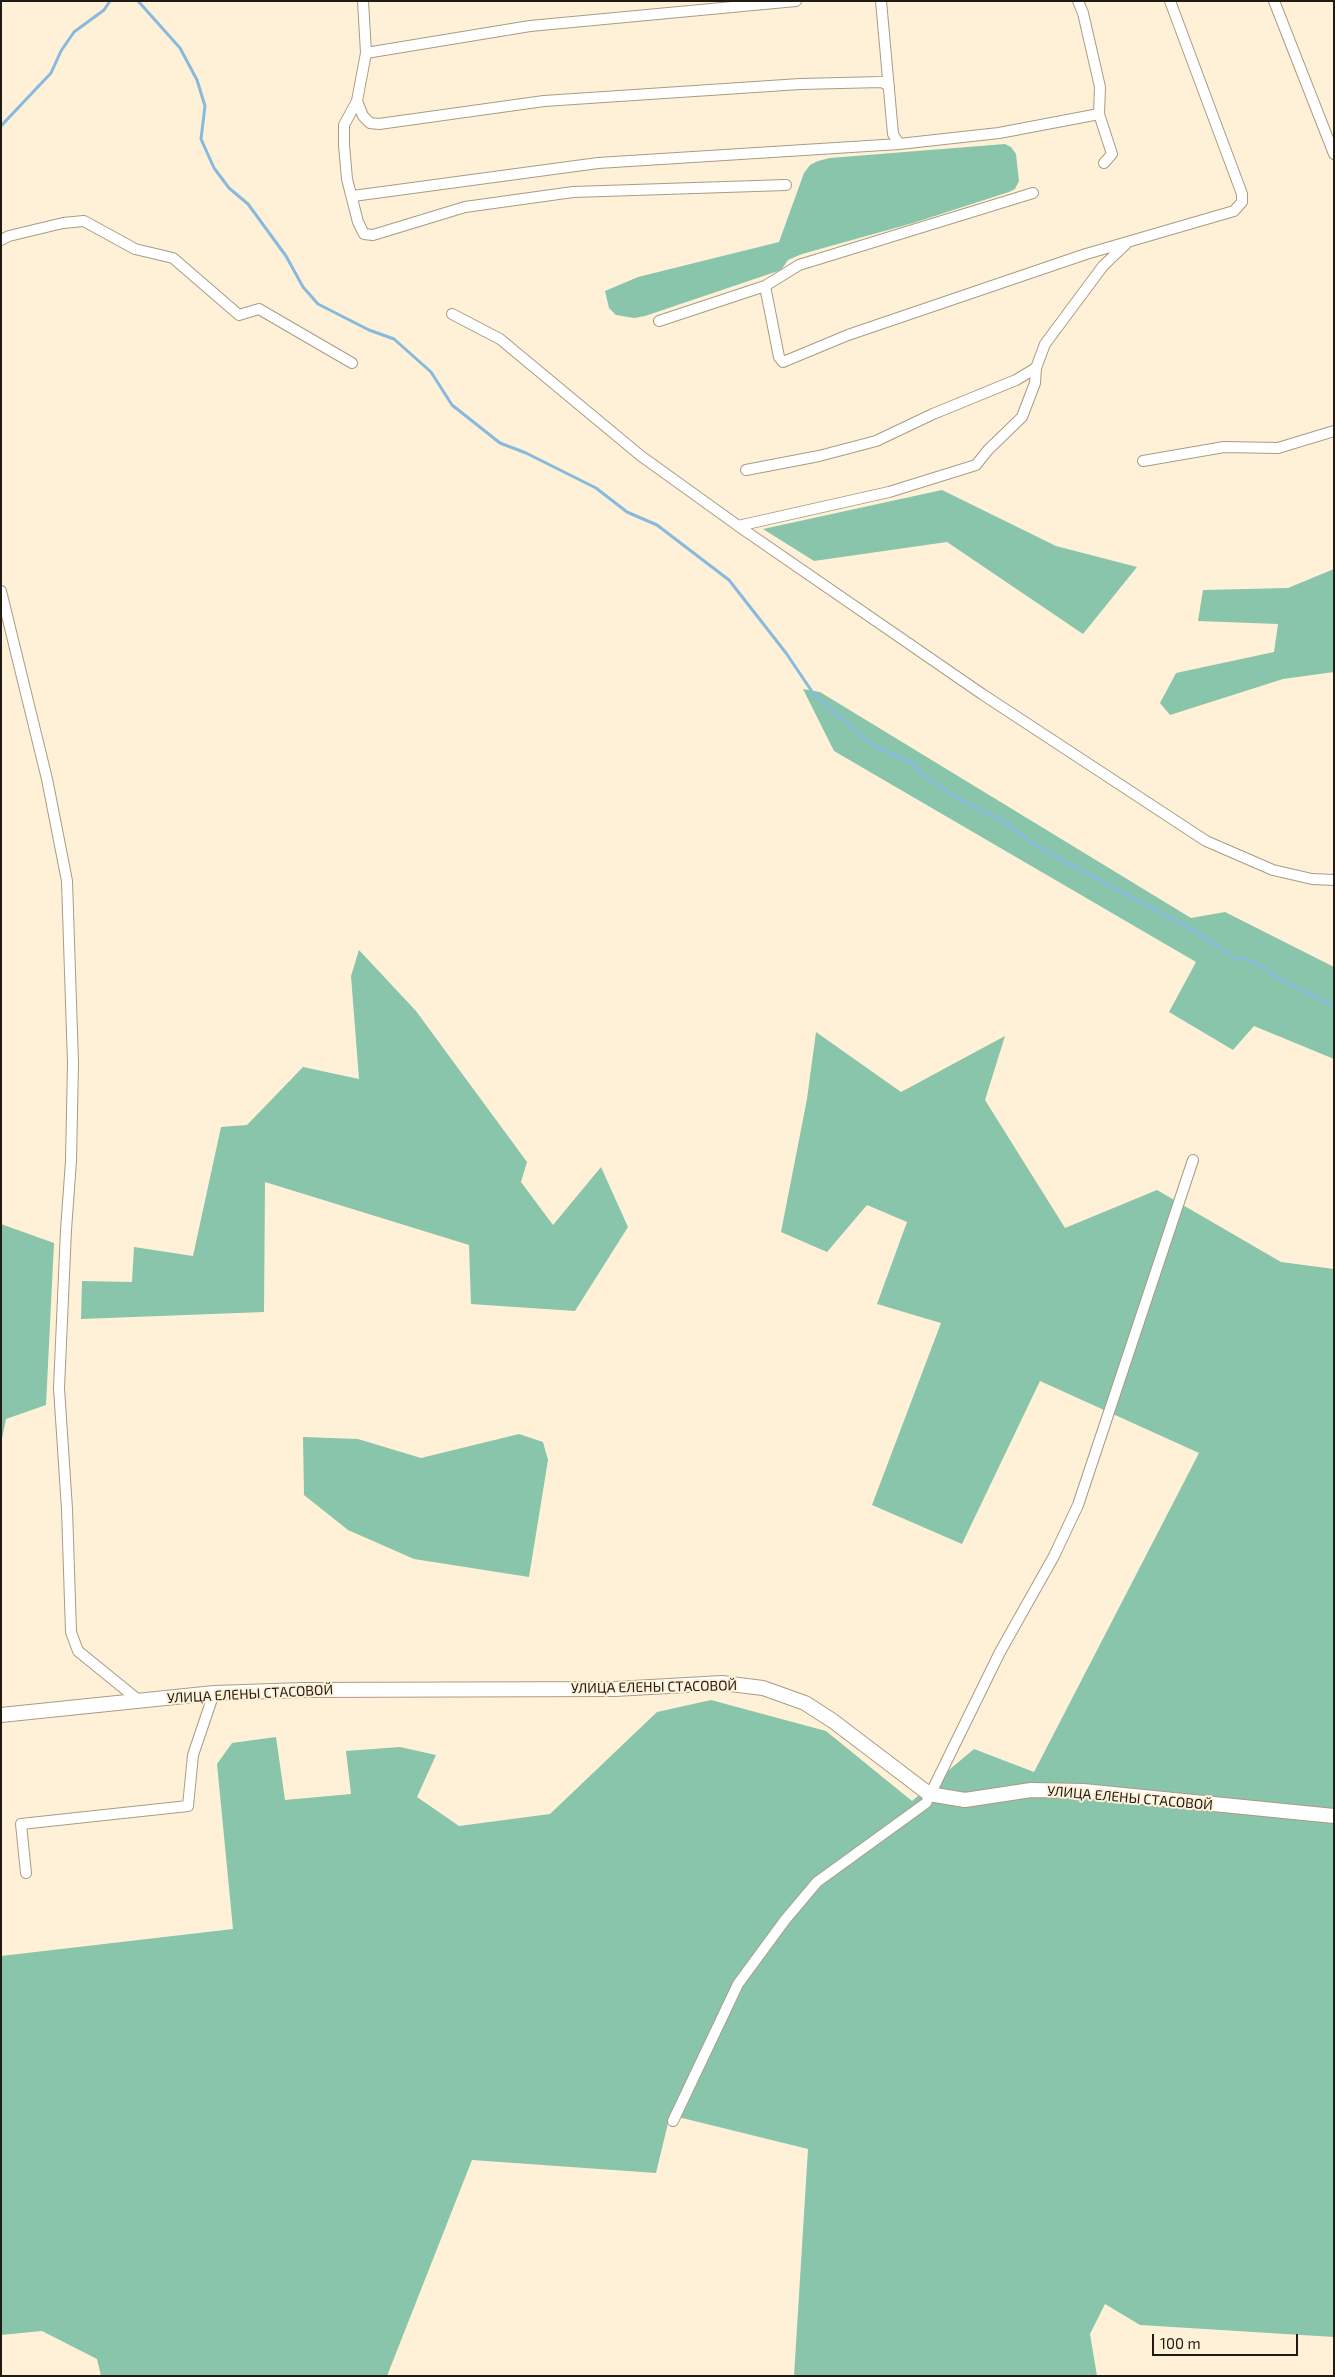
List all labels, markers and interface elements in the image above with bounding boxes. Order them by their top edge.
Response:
street label: УЛИЦА ЕЛЕНЫ СТАСОВОЙ [571,1677,737,1697]
street label: УЛИЦА ЕЛЕНЫ СТАСОВОЙ [167,1681,333,1707]
street label: УЛИЦА ЕЛЕНЫ СТАСОВОЙ [1046,1782,1214,1814]
scale bar [1155,2324,1301,2356]
text: 100 m [1160,2334,1201,2352]

